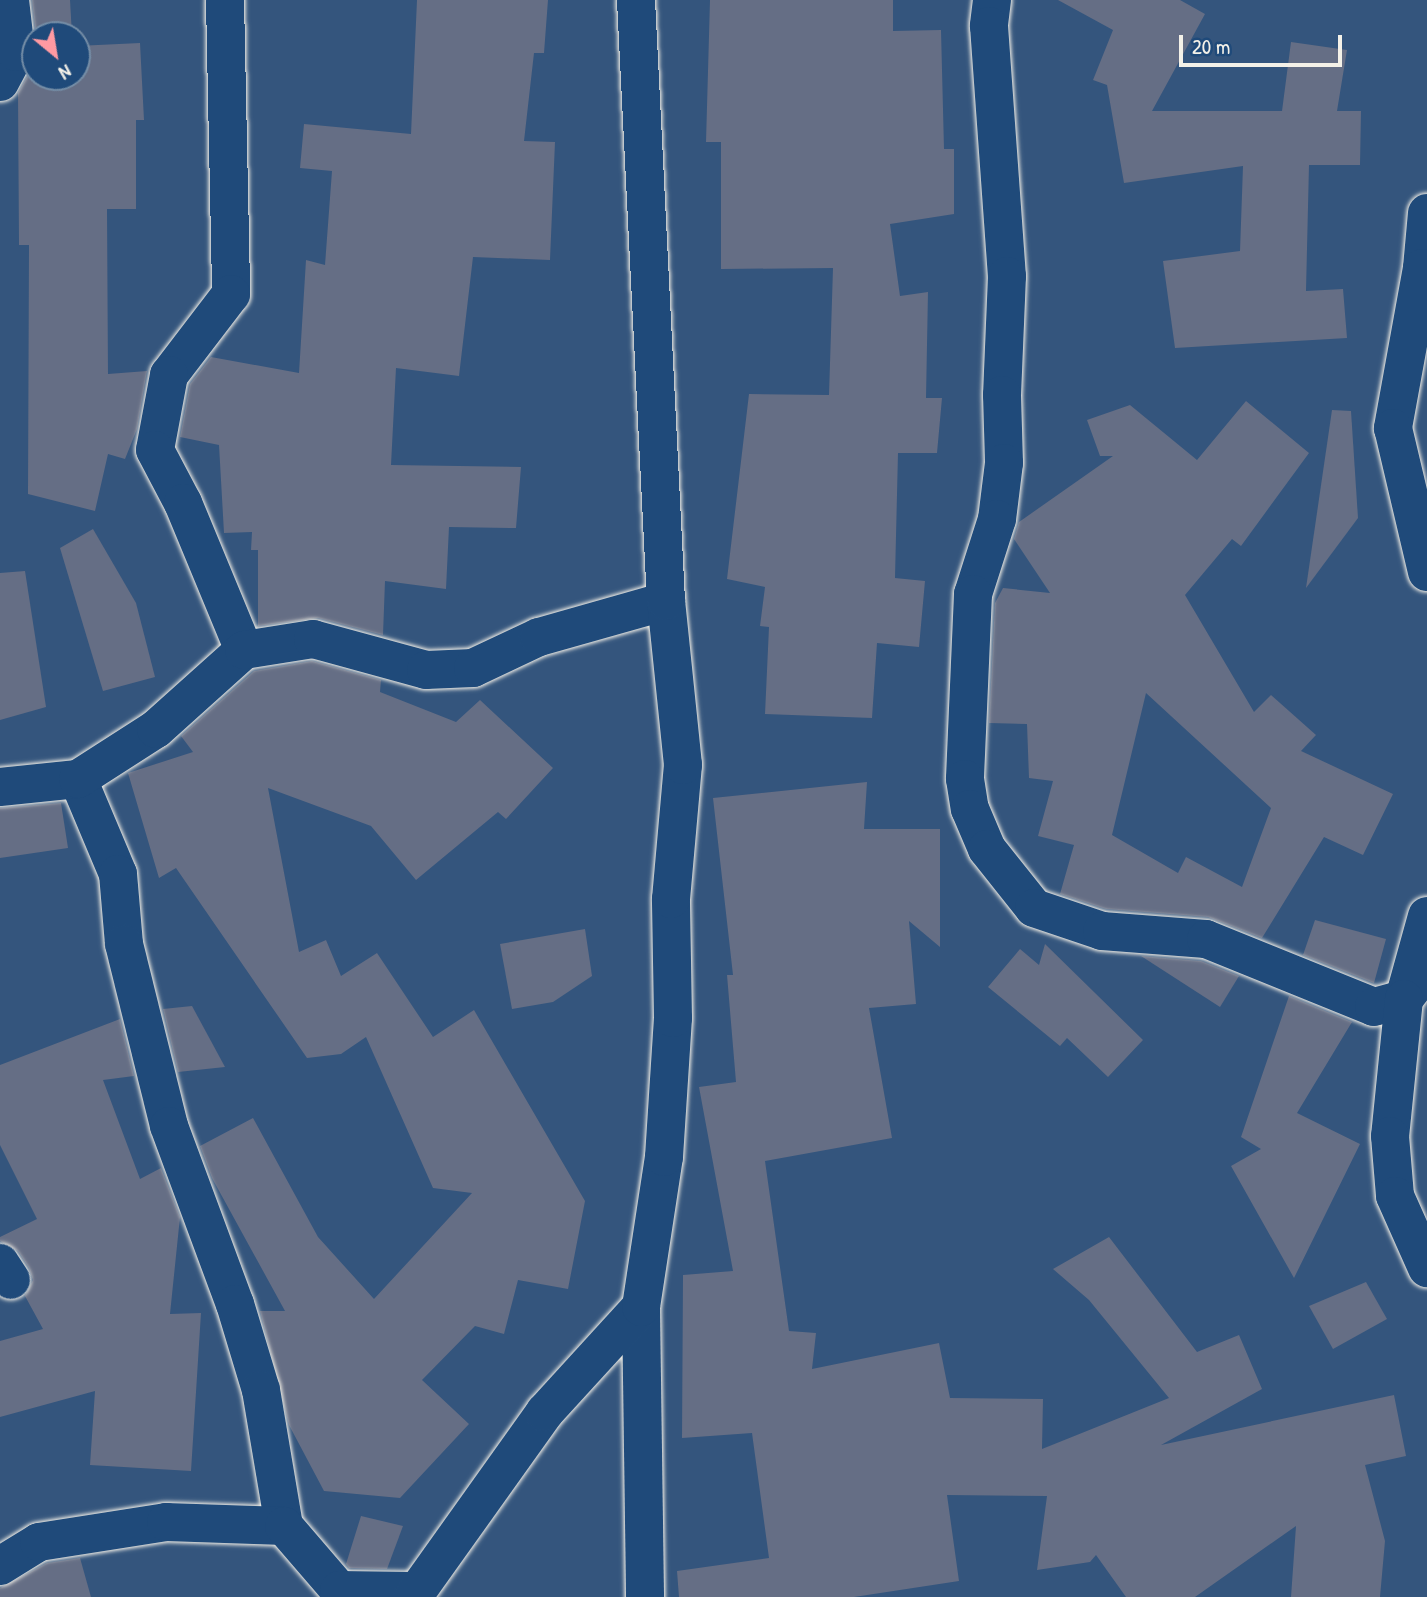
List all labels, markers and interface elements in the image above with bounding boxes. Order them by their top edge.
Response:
north arrow [21,21,91,91]
scale bar [1182,21,1345,65]
text: 20 m [1192,32,1230,61]
text: N [55,59,76,86]

